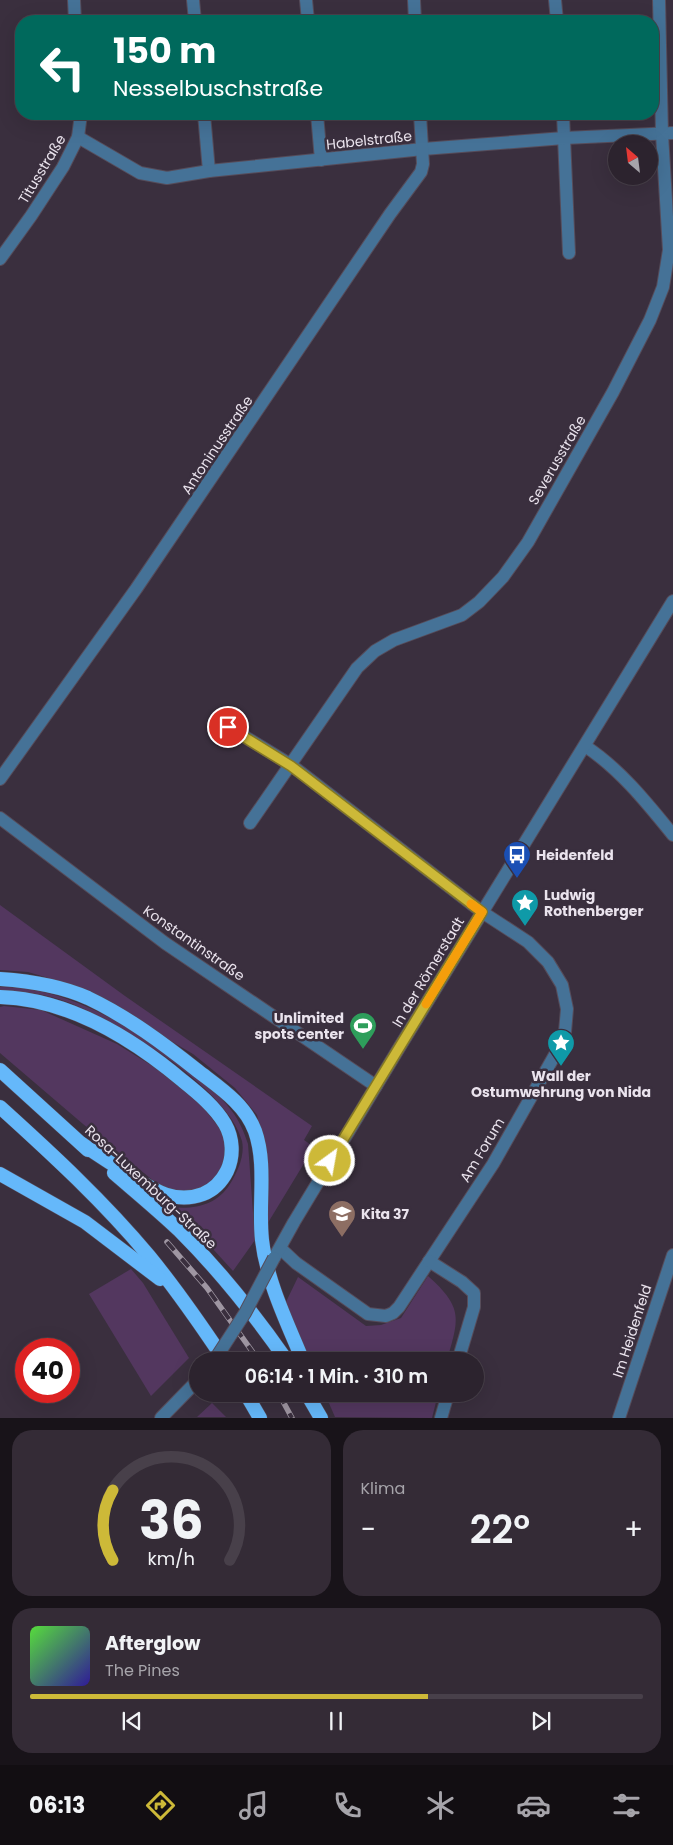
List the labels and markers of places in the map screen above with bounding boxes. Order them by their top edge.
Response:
pin [207,706,249,748]
bus stop icon: Heidenfeld [502,840,532,879]
place label: Heidenfeld [536,845,614,865]
place label: Ludwig Rothenberger [544,885,643,921]
place icon: Ludwig Rothenberger [510,888,540,927]
place label: Unlimited spots center [254,1008,344,1044]
sports icon: Unlimited spots center [348,1011,378,1050]
place icon: Wall der Ostumwehrung von Nida [546,1028,576,1067]
place label: Wall der Ostumwehrung von Nida [471,1066,651,1102]
school or university icon: Kita 37 [327,1199,357,1238]
place label: Kita 37 [361,1204,410,1224]

